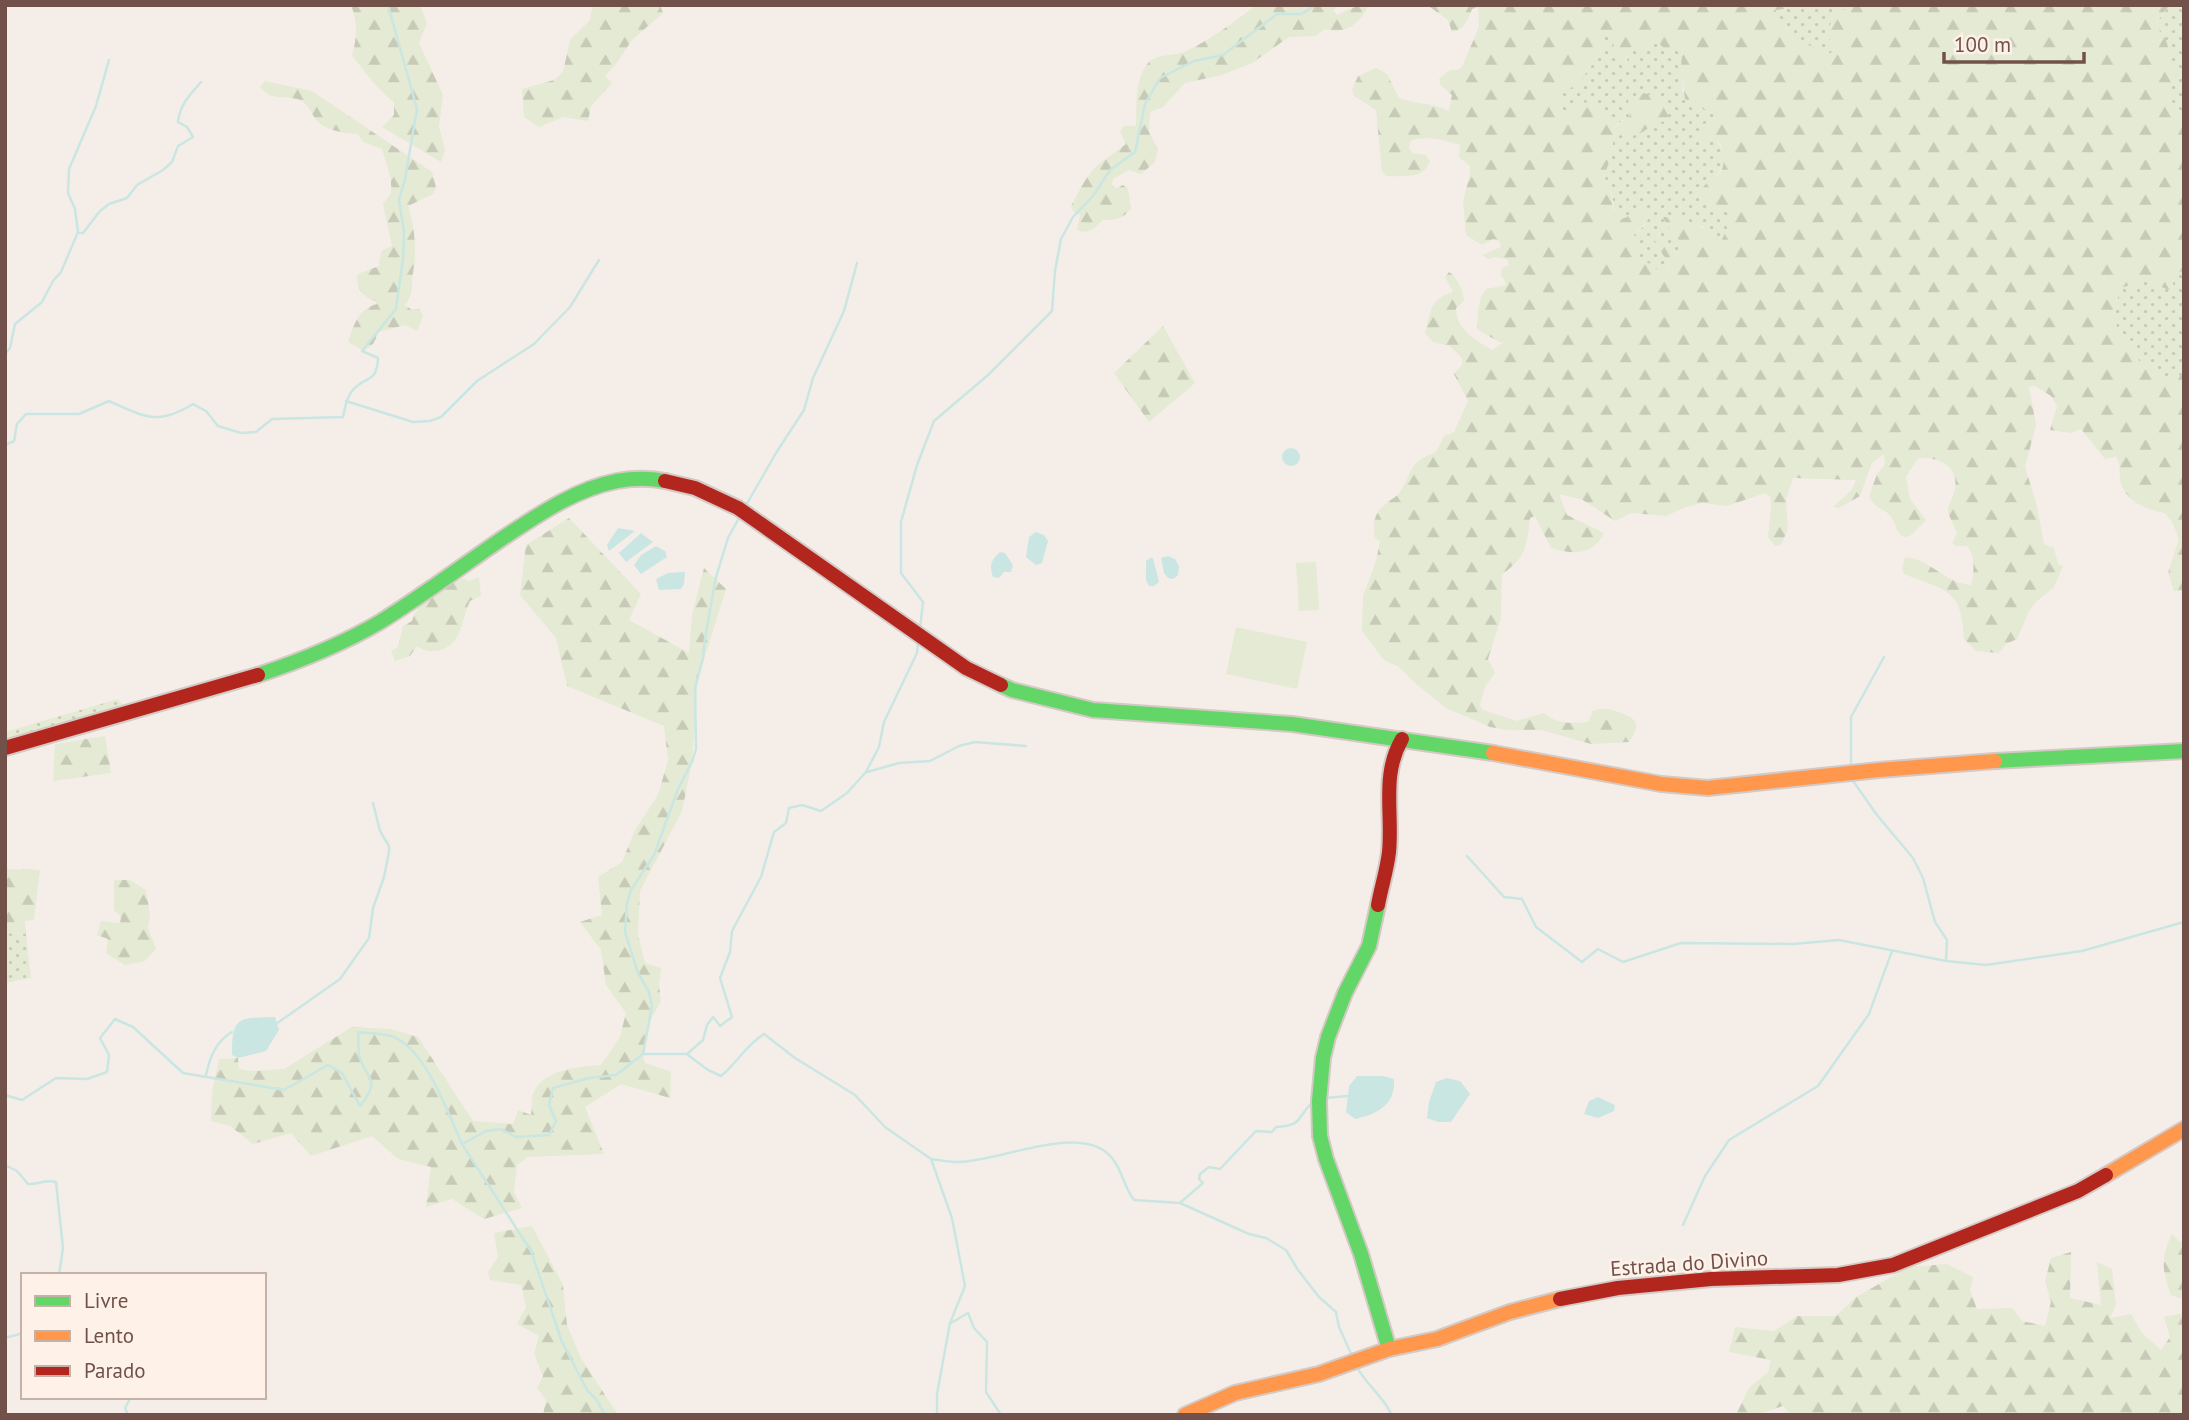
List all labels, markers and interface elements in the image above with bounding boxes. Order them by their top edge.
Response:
scale bar [1944,21,2084,65]
text: 100 m [1954,31,2011,58]
street label: Estrada do Divino [1609,1244,1769,1282]
legend [21,1273,266,1399]
text: Livre [84,1287,128,1314]
text: Lento [84,1322,134,1349]
text: Parado [84,1357,146,1384]

